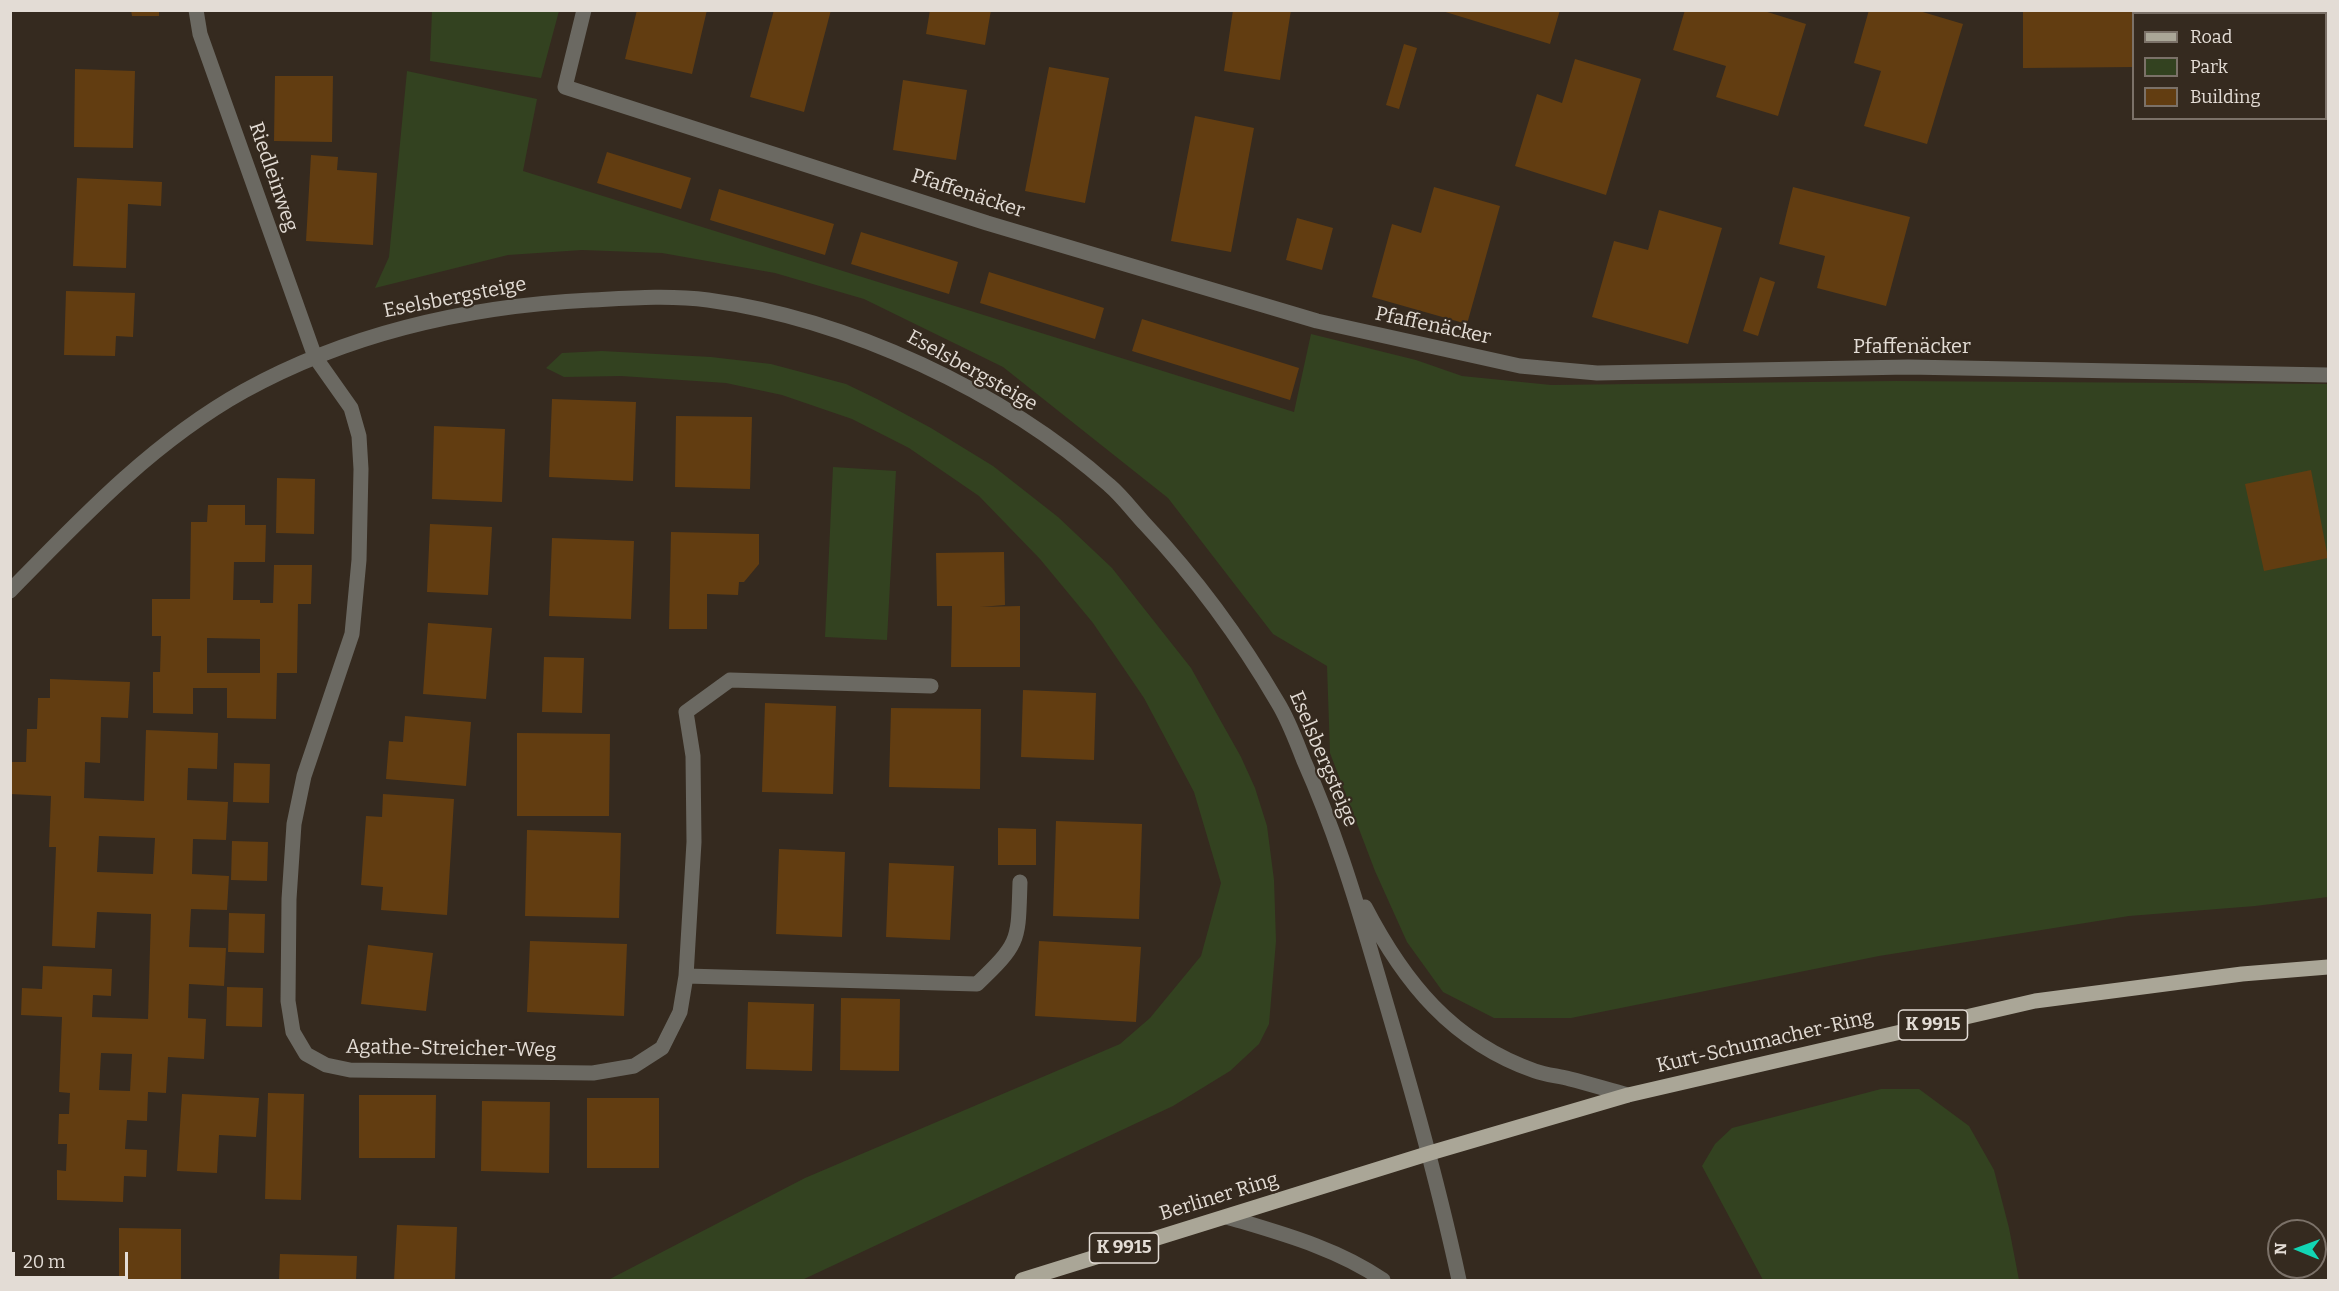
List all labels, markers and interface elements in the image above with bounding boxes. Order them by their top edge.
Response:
legend [2132,12,2327,120]
text: Road [2190,26,2232,48]
text: Park [2190,56,2228,78]
text: Building [2190,86,2261,108]
street label: Riedleinweg [243,119,303,235]
street label: Pfaffenäcker [908,164,1028,224]
street label: Eselsbergsteige [381,272,529,324]
street label: Pfaffenäcker [1373,302,1493,350]
street label: Eselsbergsteige [903,325,1041,417]
street label: Pfaffenäcker [1853,335,1971,359]
street label: Eselsbergsteige [1284,688,1362,830]
street label: Kurt-Schumacher-Ring [1654,1005,1876,1079]
road number: K 9915 [1898,1010,1968,1040]
street label: Agathe-Streicher-Weg [346,1035,556,1063]
street label: Berliner Ring [1157,1168,1281,1226]
north arrow [2267,1219,2327,1279]
road number: K 9915 [1090,1233,1158,1263]
scale bar [15,1240,130,1278]
text: N [2271,1242,2290,1255]
text: 20 m [23,1251,65,1273]

